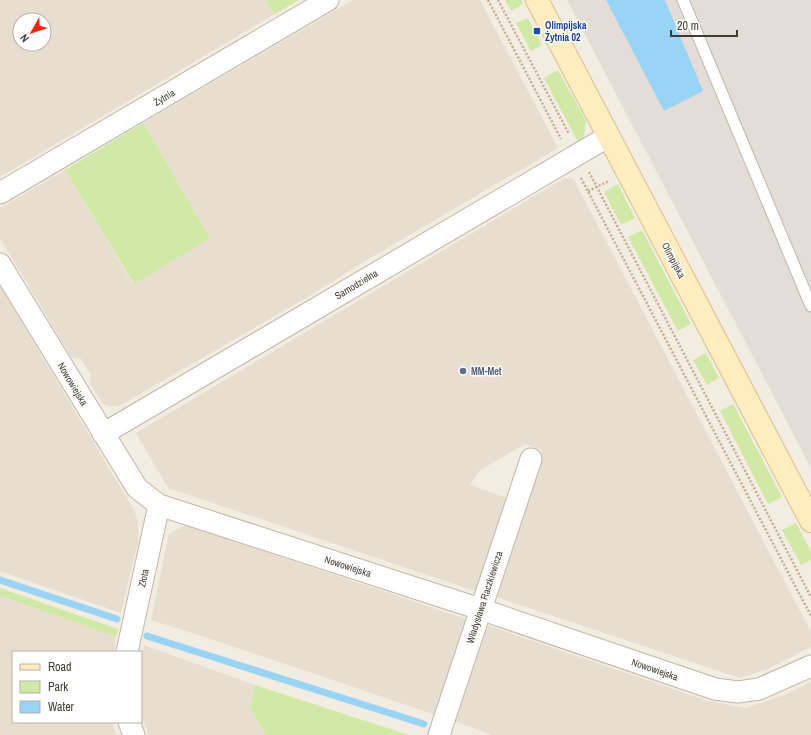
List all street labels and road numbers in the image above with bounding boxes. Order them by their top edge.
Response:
street label: Żytnia [151,86,178,109]
street label: Olimpijska [659,240,689,281]
street label: Samodzielna [332,266,380,302]
street label: Nowowiejska [55,360,91,409]
street label: Władysława Raczkiewicza [463,549,506,645]
street label: Nowowiejska [323,553,373,580]
street label: Złota [135,567,152,588]
street label: Nowowiejska [630,655,680,684]

